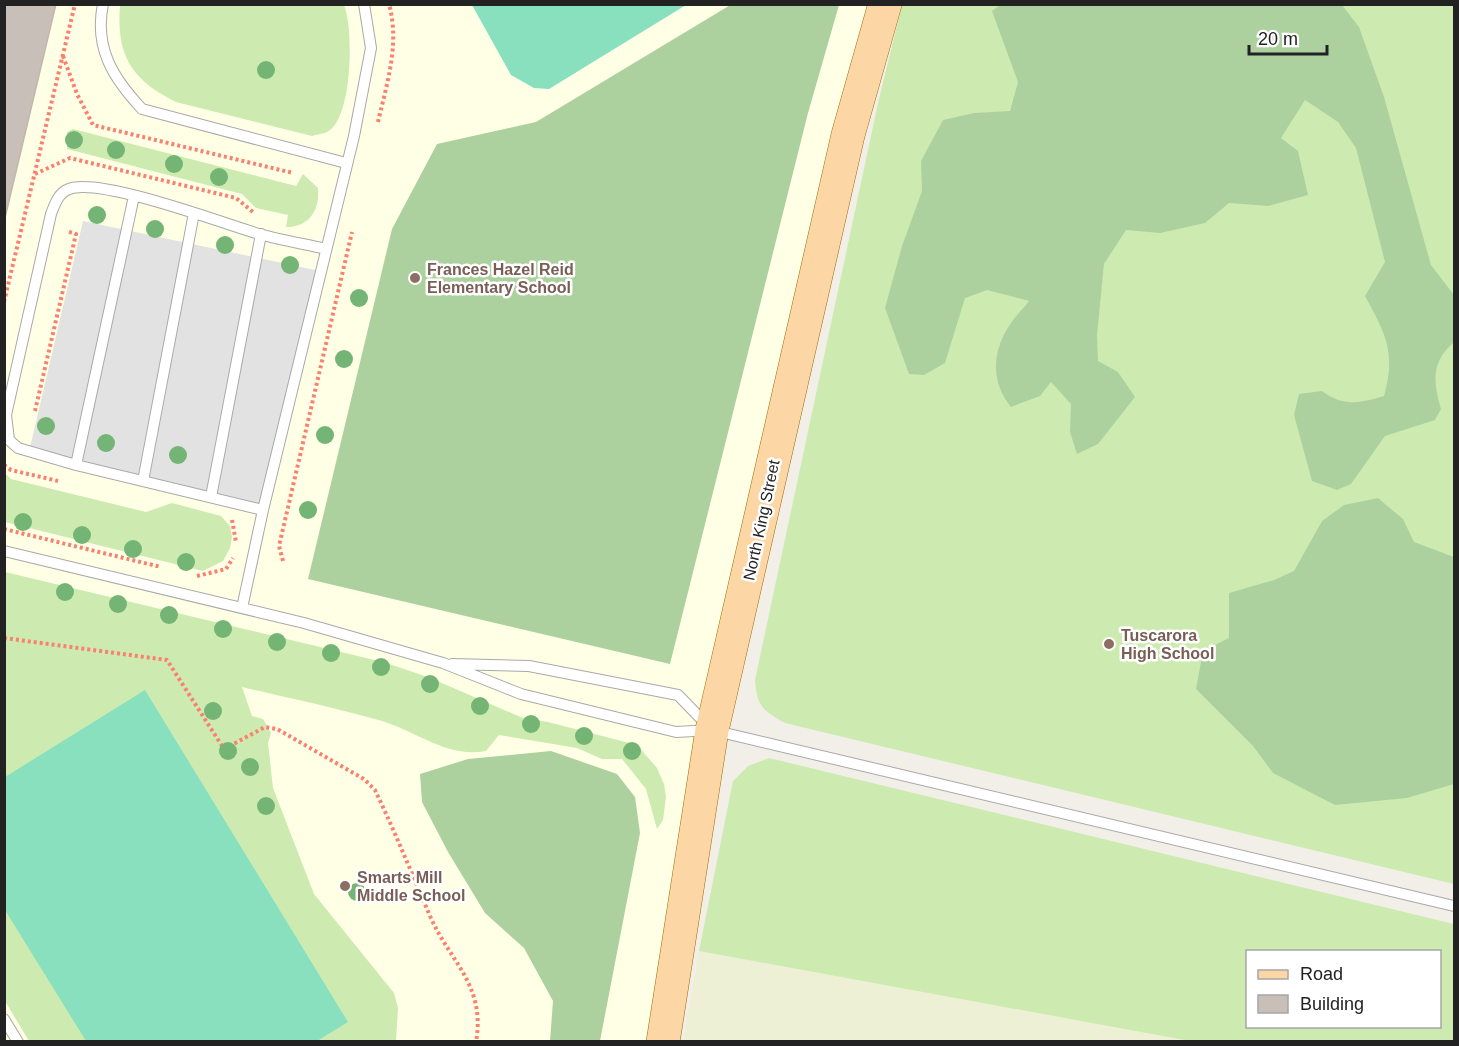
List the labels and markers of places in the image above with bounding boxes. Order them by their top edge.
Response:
place label: Frances Hazel Reid Elementary School [427,261,574,296]
marker: Frances Hazel Reid Elementary School [408,271,422,285]
place label: Tuscarora High School [1121,627,1214,662]
marker: Tuscarora High School [1102,637,1116,651]
place label: Smarts Mill Middle School [357,869,465,904]
marker: Smarts Mill Middle School [338,879,352,893]

